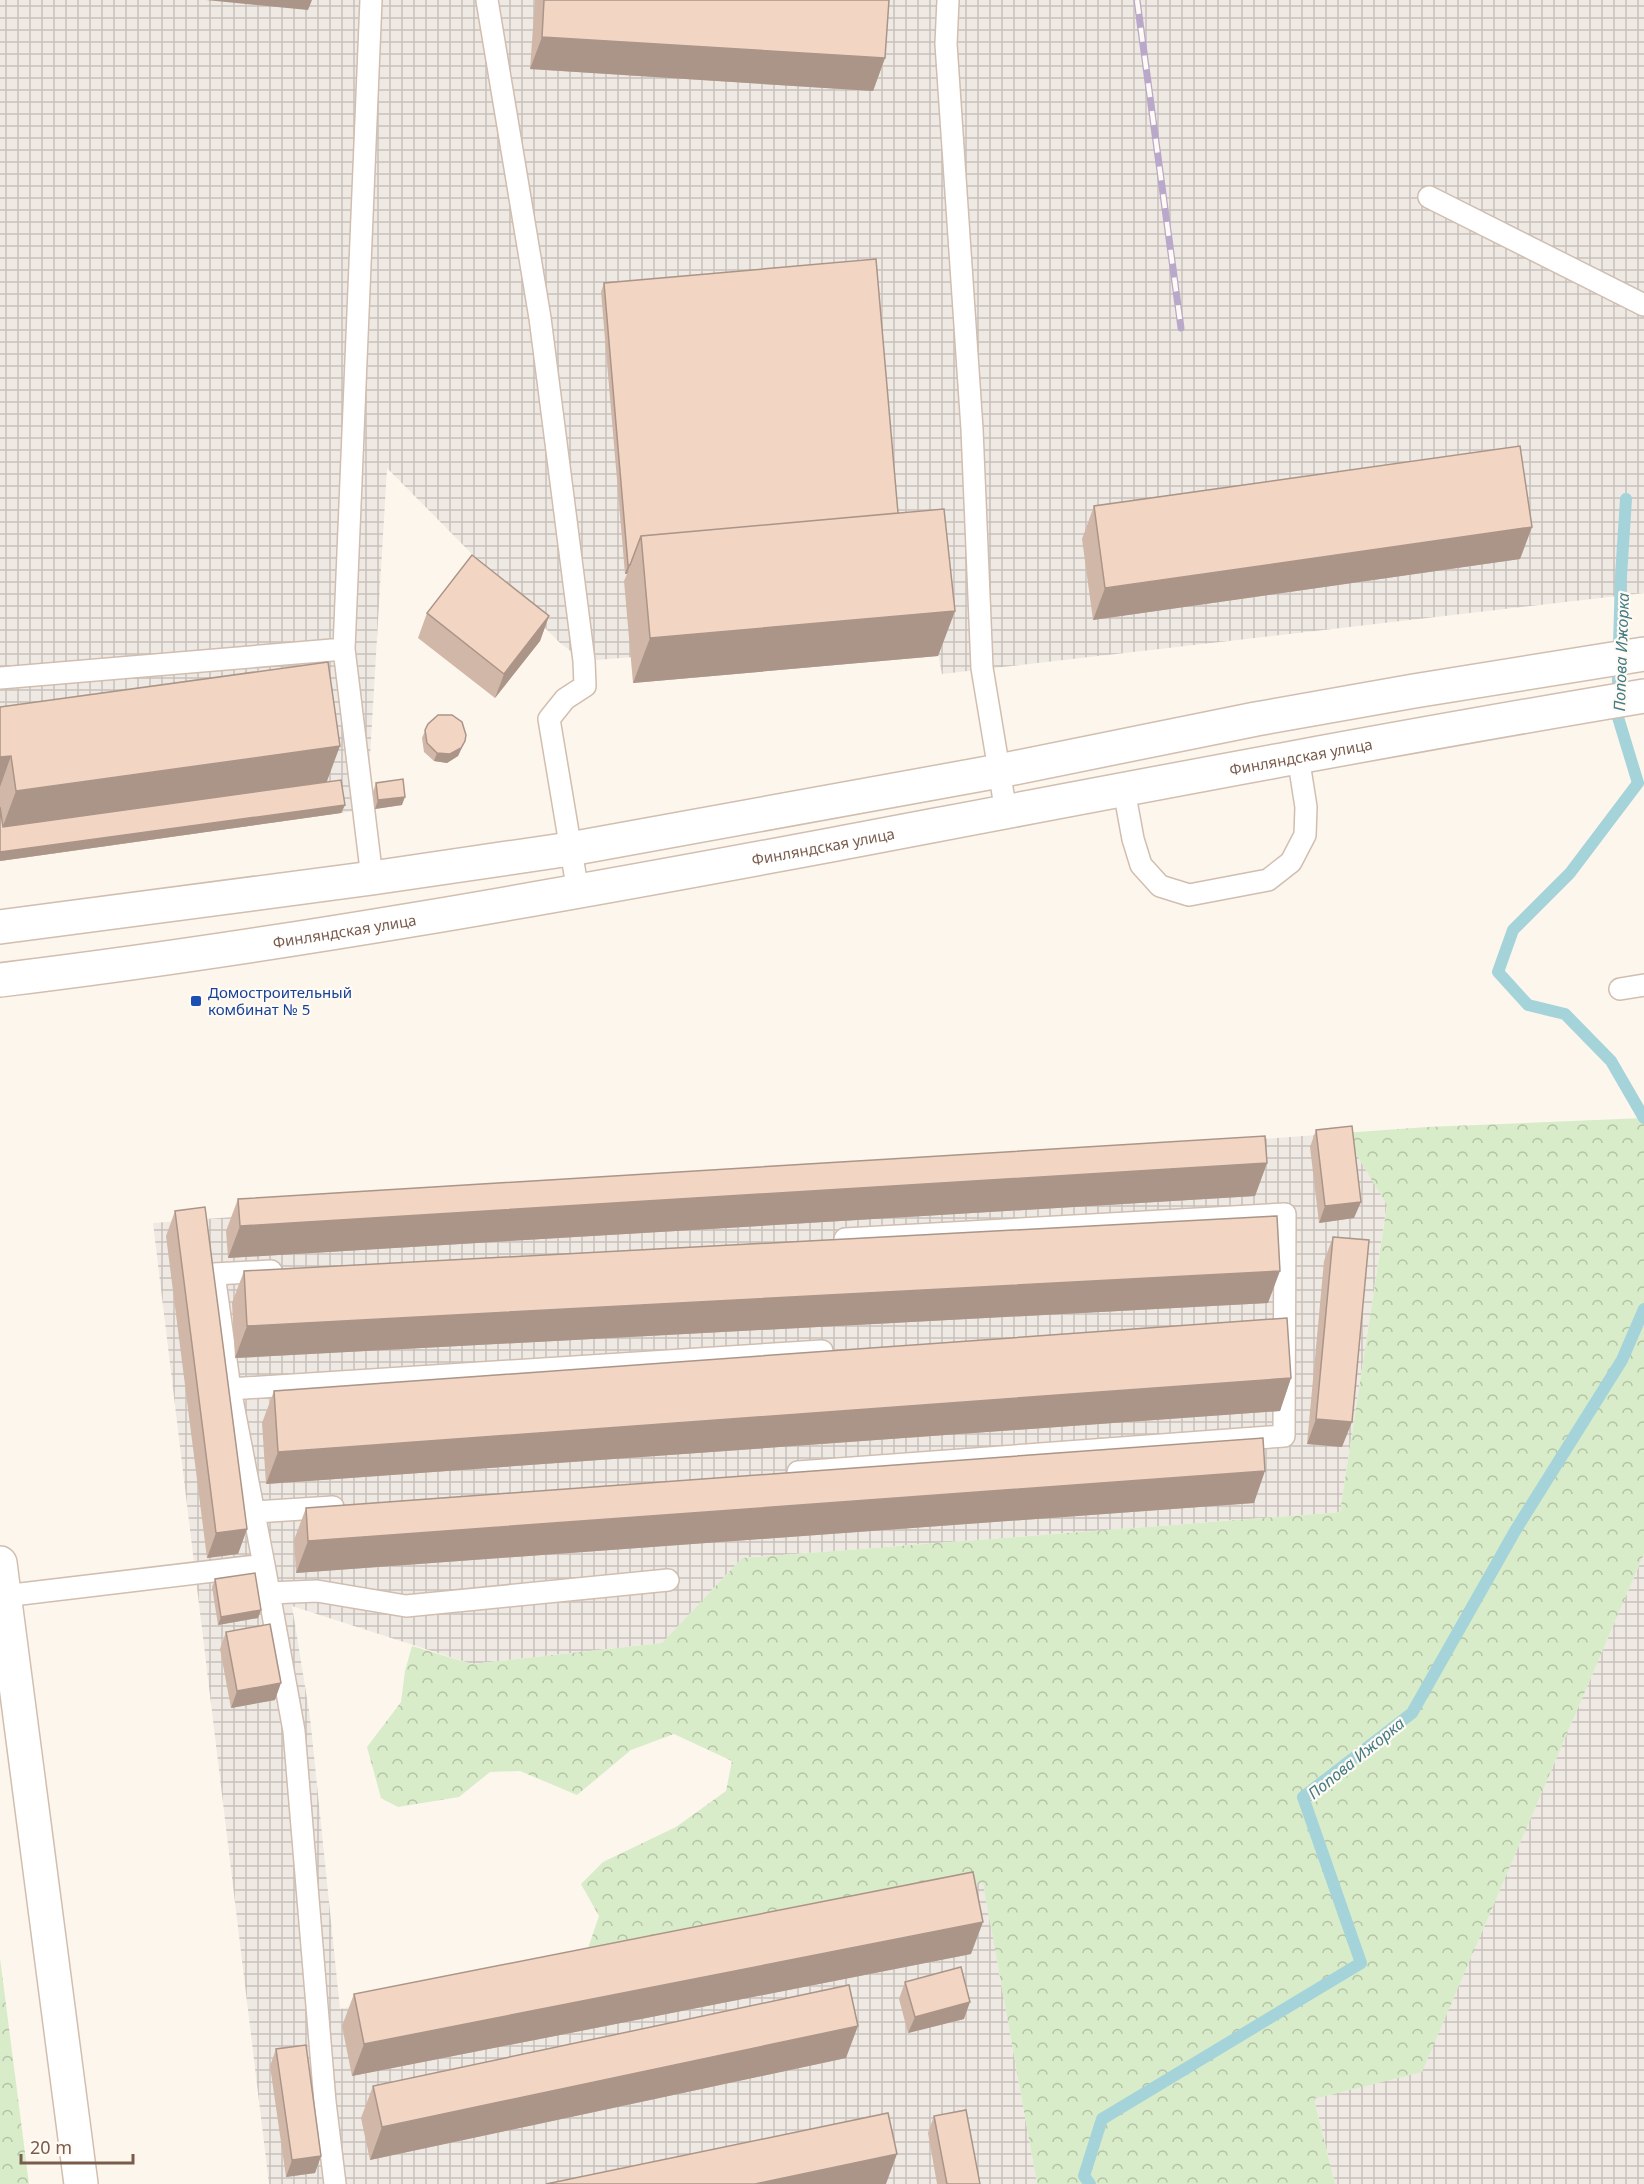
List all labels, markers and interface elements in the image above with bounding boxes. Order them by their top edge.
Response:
water label: Попова Ижорка [1608,592,1634,712]
street label: Финляндская улица [1227,734,1374,779]
street label: Финляндская улица [750,823,896,870]
street label: Финляндская улица [271,909,418,952]
place label: Домостроительный комбинат № 5 [208,982,352,1019]
marker: Домостроительный комбинат № 5 [189,994,203,1008]
water label: Попова Ижорка [1303,1712,1409,1804]
scale bar [21,2127,134,2165]
text: 20 m [30,2135,72,2159]

